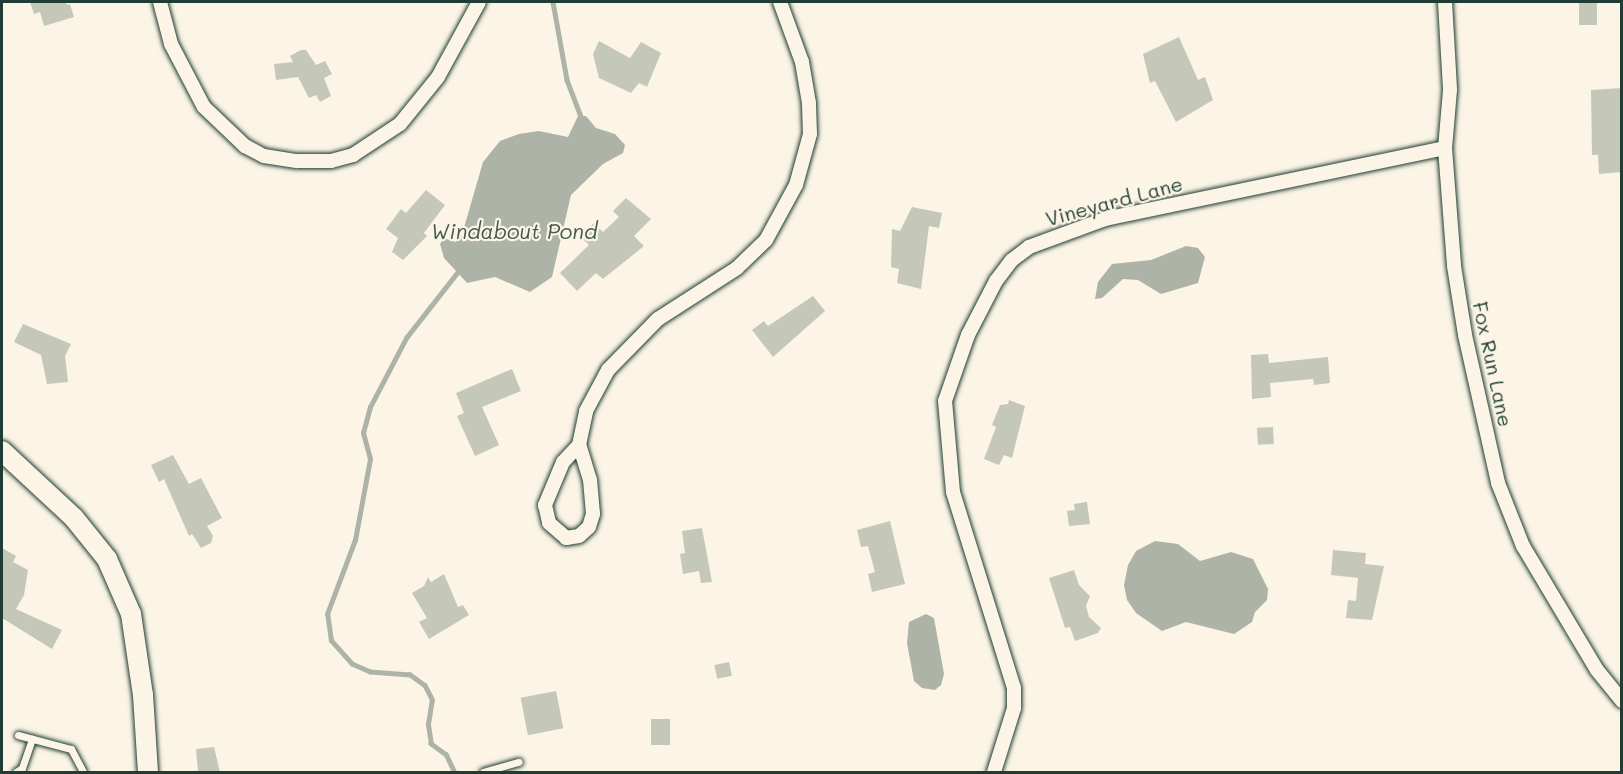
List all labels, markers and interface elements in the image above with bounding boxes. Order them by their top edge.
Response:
street label: Vineyard Lane [1043,171,1185,231]
water label: Windabout Pond [431,218,597,244]
street label: Fox Run Lane [1468,299,1518,429]

